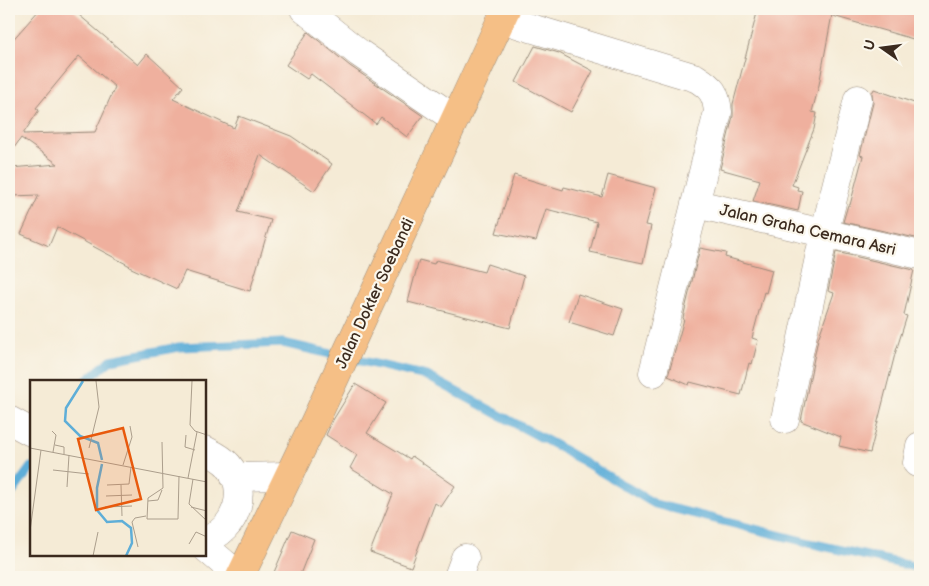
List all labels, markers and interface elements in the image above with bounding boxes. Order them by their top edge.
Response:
north arrow [856,22,906,72]
text: U [860,38,879,52]
street label: Jalan Graha Cemara Asri [718,201,898,260]
street label: Jalan Dokter Soebandi [332,215,419,372]
inset map [30,380,206,556]

